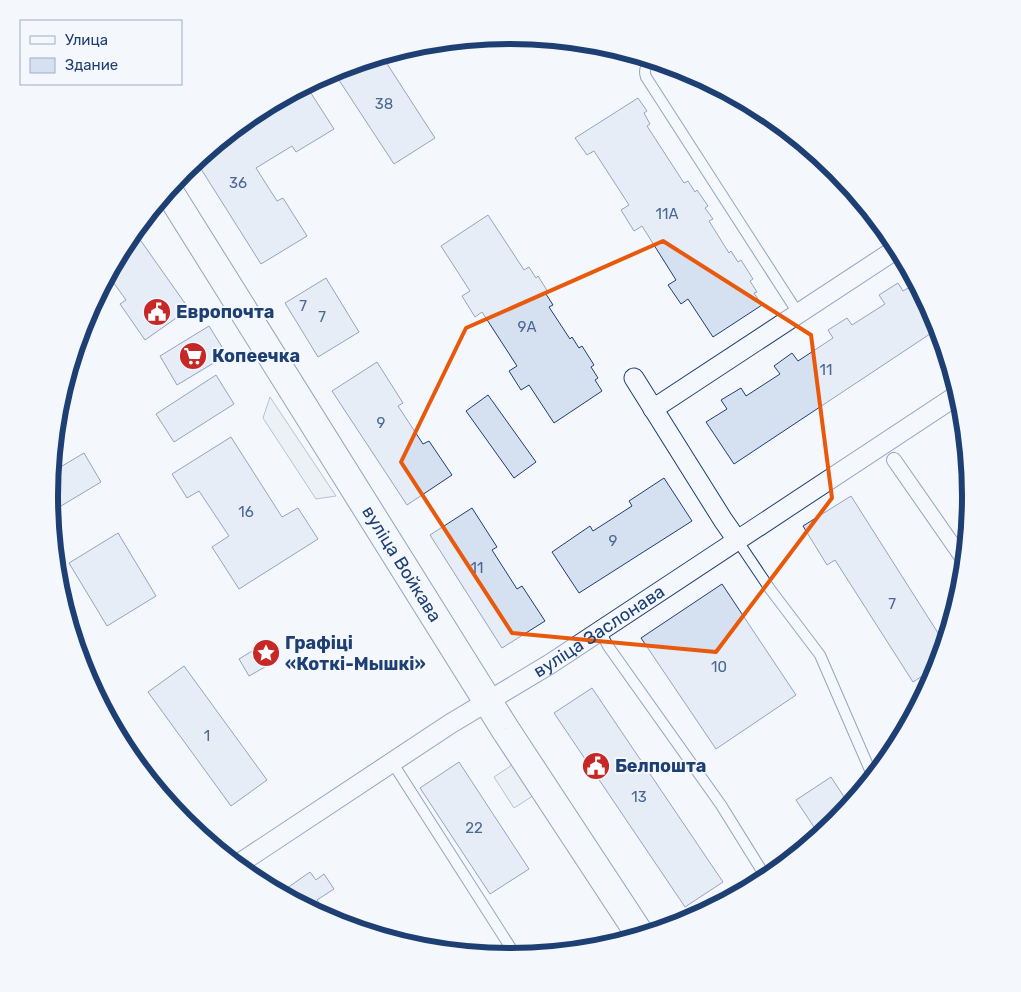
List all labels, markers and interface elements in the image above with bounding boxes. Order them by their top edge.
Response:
legend [20,20,182,85]
text: Улица [65,31,108,49]
text: Здание [65,56,118,74]
house number: 38 [375,95,393,113]
house number: 36 [229,174,247,192]
house number: 11А [656,205,678,223]
public building icon: Европочта [142,297,172,327]
house number: 7 [299,297,307,315]
place label: Европочта [176,301,274,323]
house number: 7 [318,308,326,326]
house number: 9А [518,318,536,336]
supermarket icon: Копеечка [178,341,208,371]
place label: Копеечка [212,345,300,367]
house number: 11 [820,361,832,379]
house number: 9 [377,414,386,432]
street label: вуліца Войкава [357,502,446,626]
house number: 16 [238,503,254,521]
house number: 9 [609,532,618,550]
house number: 11 [471,559,483,577]
street label: вуліца Заслонава [529,580,669,682]
house number: 7 [888,595,896,613]
place label: Графіці «Коткі-Мышкі» [285,632,426,675]
place icon: Графіці «Коткі-Мышкі» [251,638,281,668]
house number: 10 [711,658,727,676]
house number: 1 [204,727,210,745]
public building icon: Белпошта [581,751,611,781]
place label: Белпошта [615,755,706,777]
house number: 13 [631,788,647,806]
house number: 22 [465,819,483,837]

